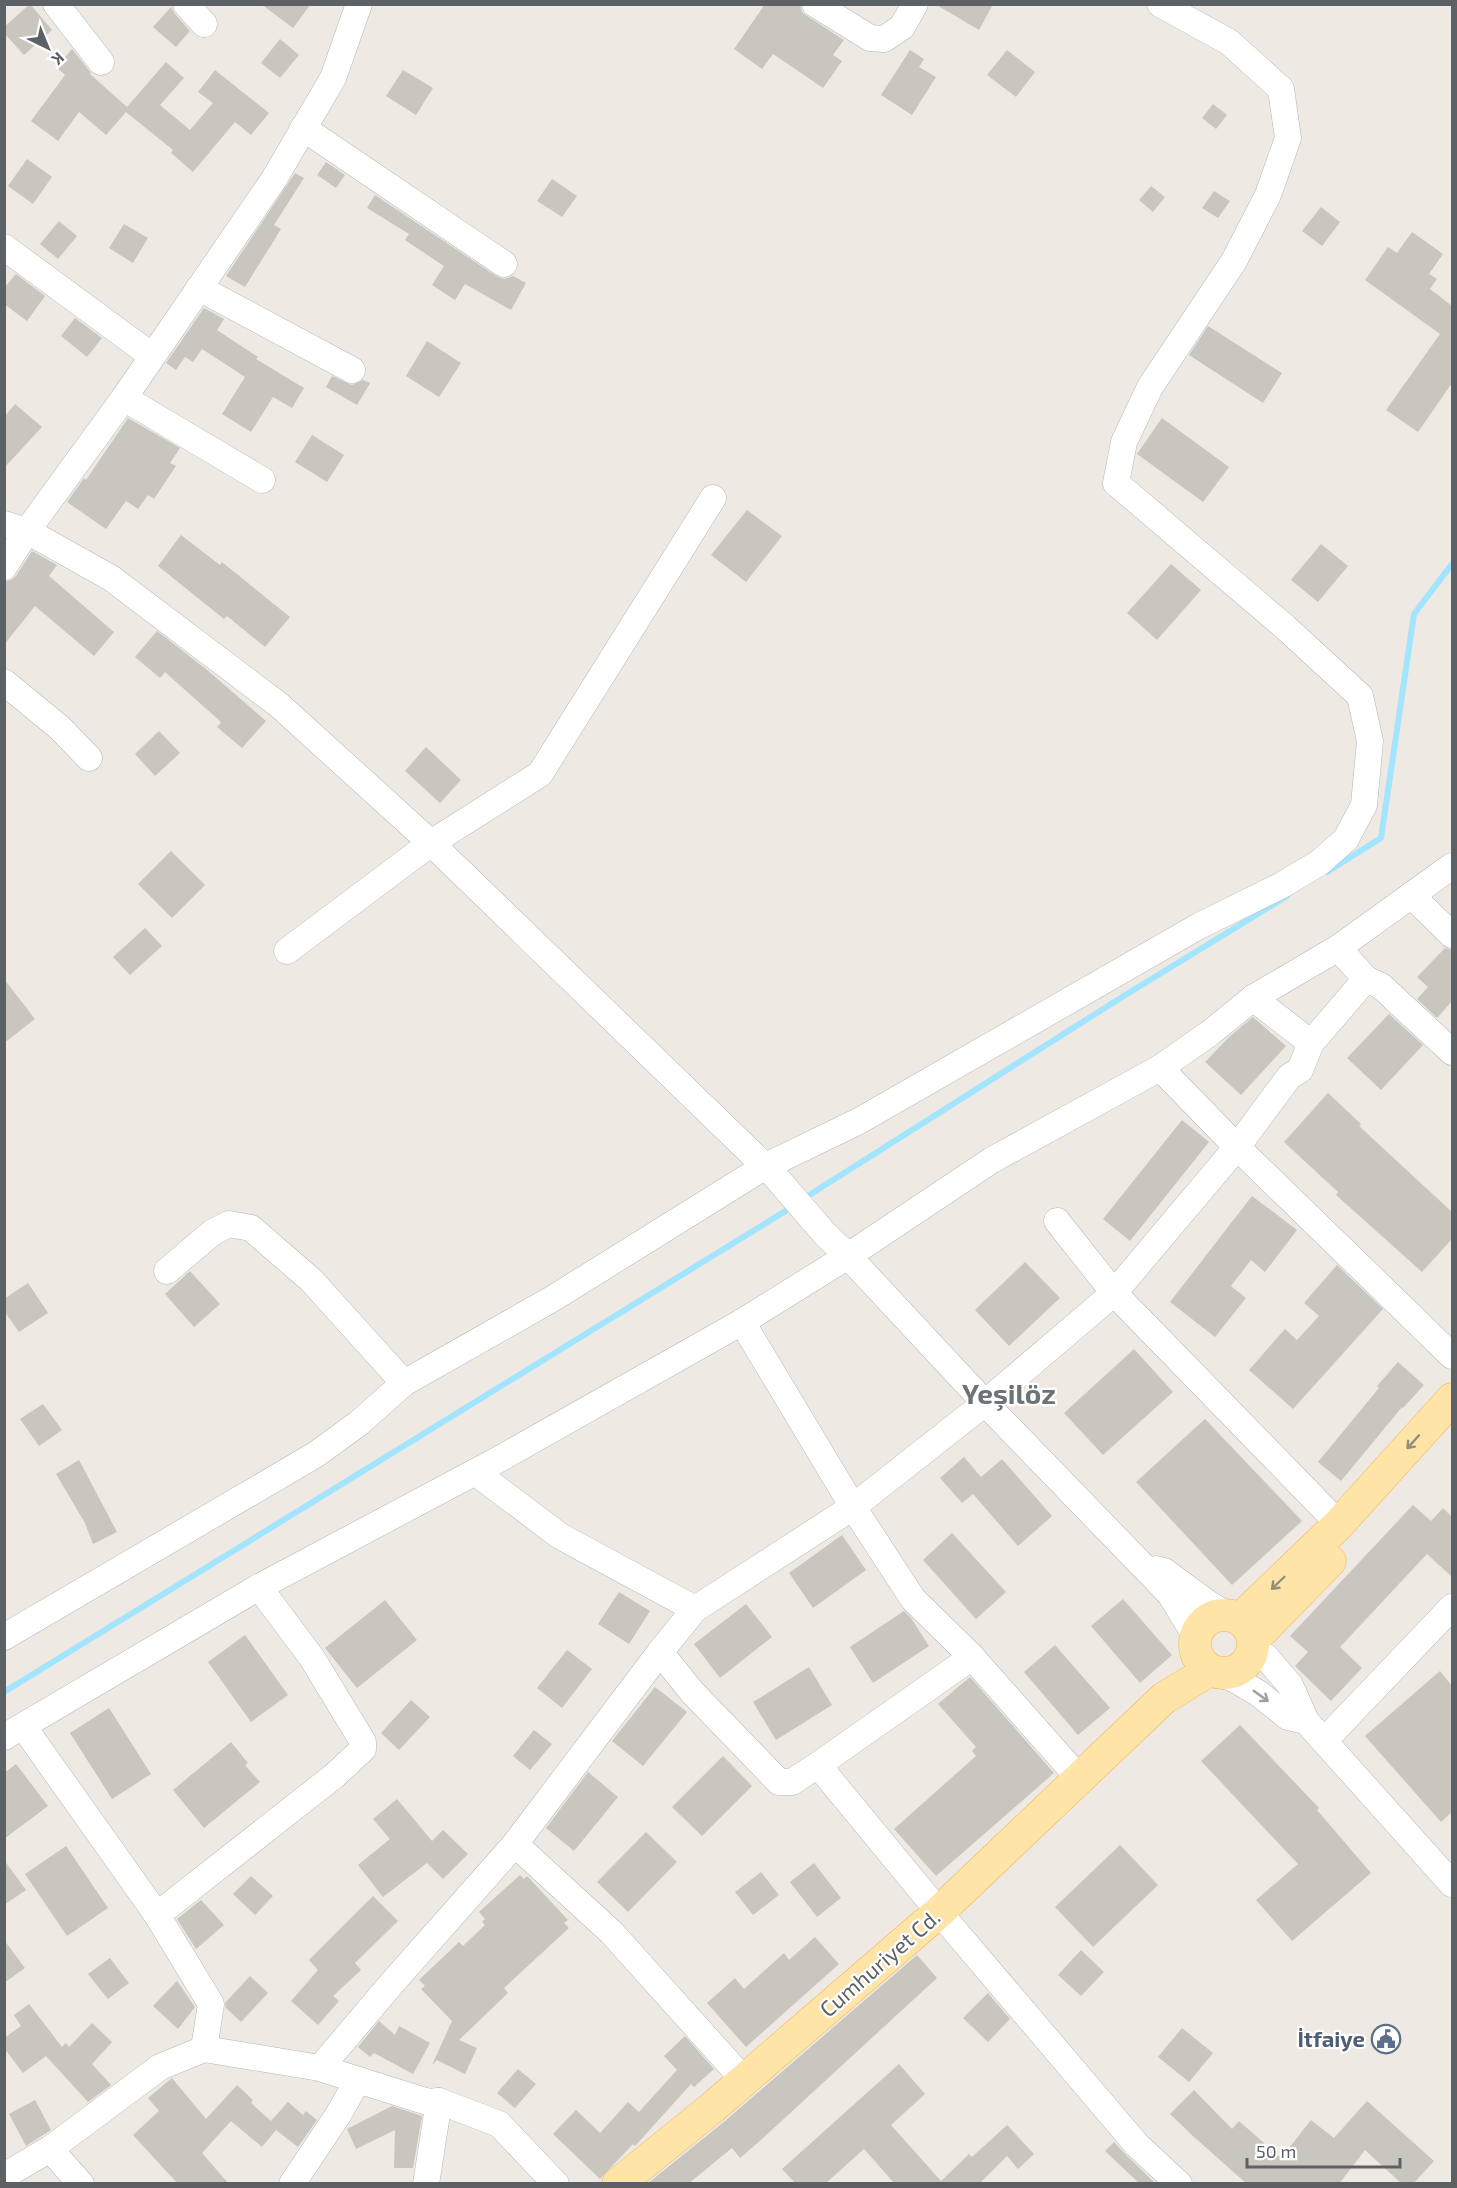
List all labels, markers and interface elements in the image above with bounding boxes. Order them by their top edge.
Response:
north arrow [18,18,78,78]
text: K [48,49,69,70]
district label: Yeşilöz [962,1376,1056,1411]
one-way arrow [1406,1435,1420,1450]
one-way arrow [1270,1575,1285,1590]
one-way arrow [1253,1690,1269,1702]
street label: Cumhuriyet Cd. [814,1903,945,2022]
public building icon: İtfaiye [1370,2023,1402,2055]
place label: İtfaiye [1297,2025,1365,2052]
scale bar [1247,2131,1400,2169]
text: 50 m [1256,2140,1296,2162]

